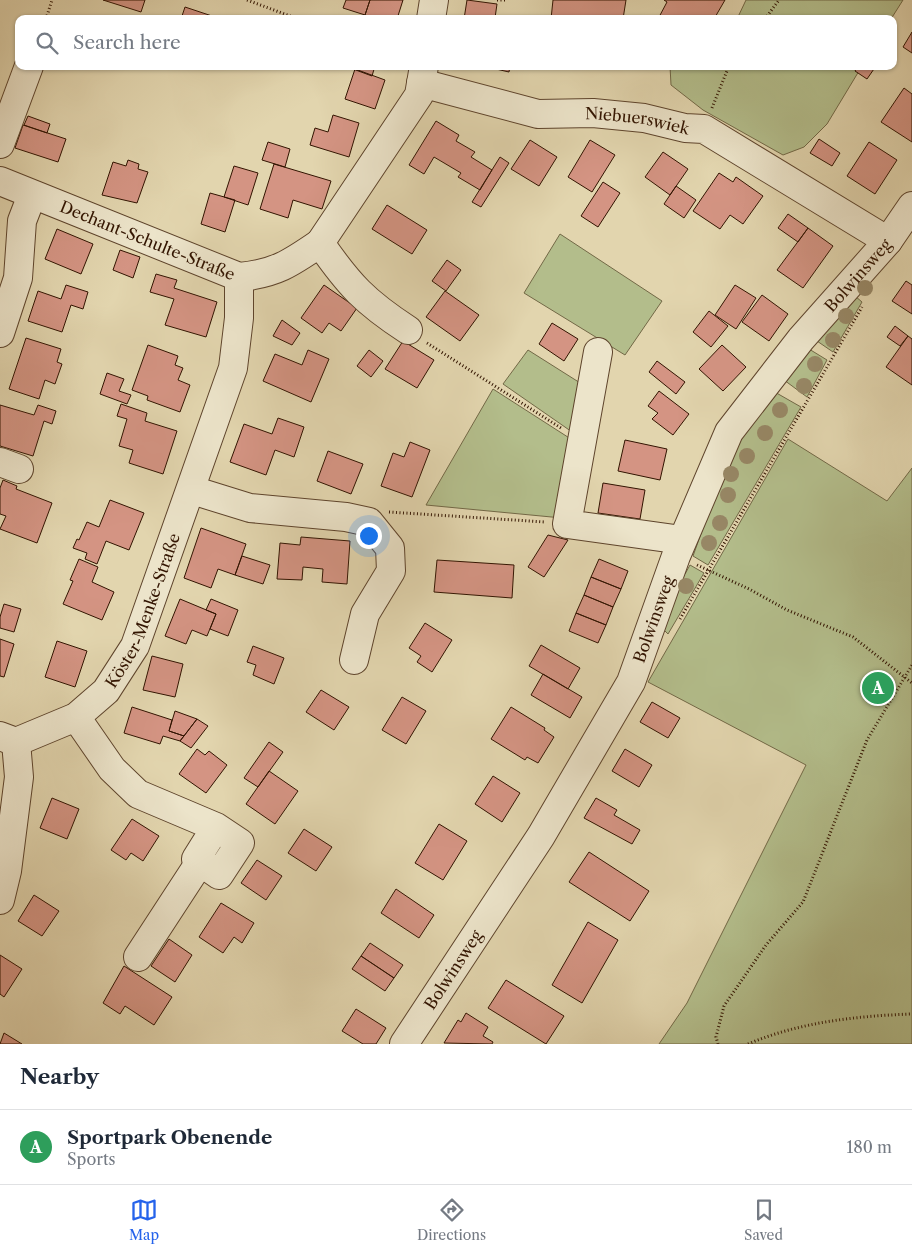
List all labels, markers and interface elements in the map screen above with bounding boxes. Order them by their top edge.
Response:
search box [15,15,897,70]
icon: search [33,29,61,57]
text: Search here [73,31,181,54]
street label: Niebuerswiek [585,103,692,139]
street label: Dechant-Schulte-Straße [57,196,238,284]
street label: Bolwinsweg [820,234,896,316]
your location [356,523,382,549]
street label: Köster-Menke-Straße [101,530,184,691]
street label: Bolwinsweg [629,573,678,665]
pin: A [862,669,894,707]
street label: Bolwinsweg [420,926,487,1013]
text: Nearby [20,1064,99,1089]
text: Sportpark Obenende [67,1126,272,1149]
text: A [30,1137,42,1157]
text: 180 m [846,1137,892,1157]
text: Sports [67,1149,116,1169]
tab: Map [129,1196,159,1244]
tab: Directions [417,1196,486,1244]
tab: Saved [744,1196,783,1244]

